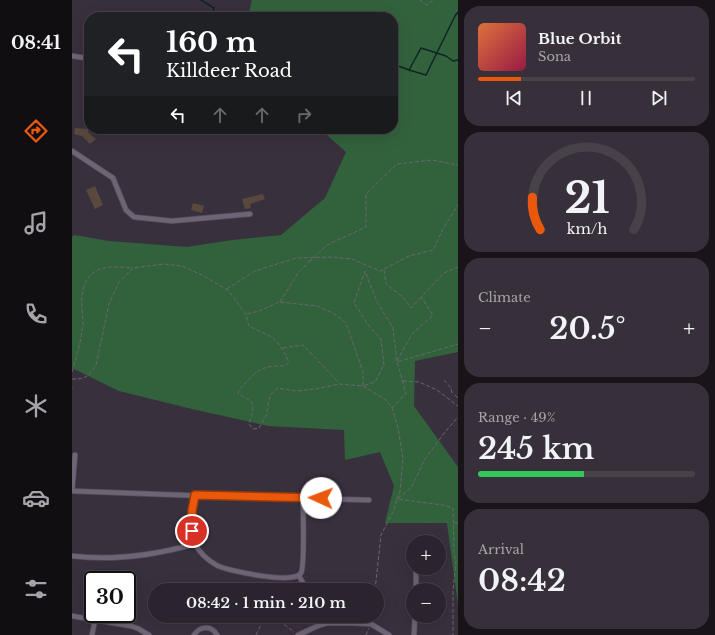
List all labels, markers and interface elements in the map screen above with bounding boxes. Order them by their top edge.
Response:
text: 160 m [166,25,257,60]
icon: left [100,28,152,80]
text: Blue Orbit [538,29,621,48]
text: 08:41 [11,32,61,54]
text: Sona [538,48,571,65]
text: Killdeer Road [166,60,292,82]
icon: previous [503,87,525,109]
icon: pause [575,87,597,109]
icon: next [648,87,670,109]
icon: left [167,104,189,126]
icon: ahead [209,104,231,126]
icon: ahead [251,104,273,126]
icon: right [293,104,315,126]
icon: directions [22,117,50,145]
text: 21 [564,172,609,223]
icon: music [22,209,50,237]
text: km/h [566,219,607,237]
text: Climate [478,289,531,306]
icon: phone [22,300,50,328]
text: 20.5° [549,310,626,347]
text: − [478,315,492,342]
text: + [683,315,695,342]
icon: climate [22,392,50,420]
text: Range · 49% [478,409,555,426]
text: 245 km [478,430,595,467]
position arrow [300,477,342,519]
icon: car [22,484,50,512]
pin [175,514,209,548]
icon: arrive [181,520,203,542]
map controls [406,535,446,623]
button: + [406,535,446,575]
text: Arrival [478,541,524,558]
text: 08:42 [478,562,566,599]
speed limit sign: 30 [84,571,136,623]
icon: filters [22,575,50,603]
button: − [406,583,446,623]
text: 08:42 · 1 min · 210 m [186,593,346,612]

